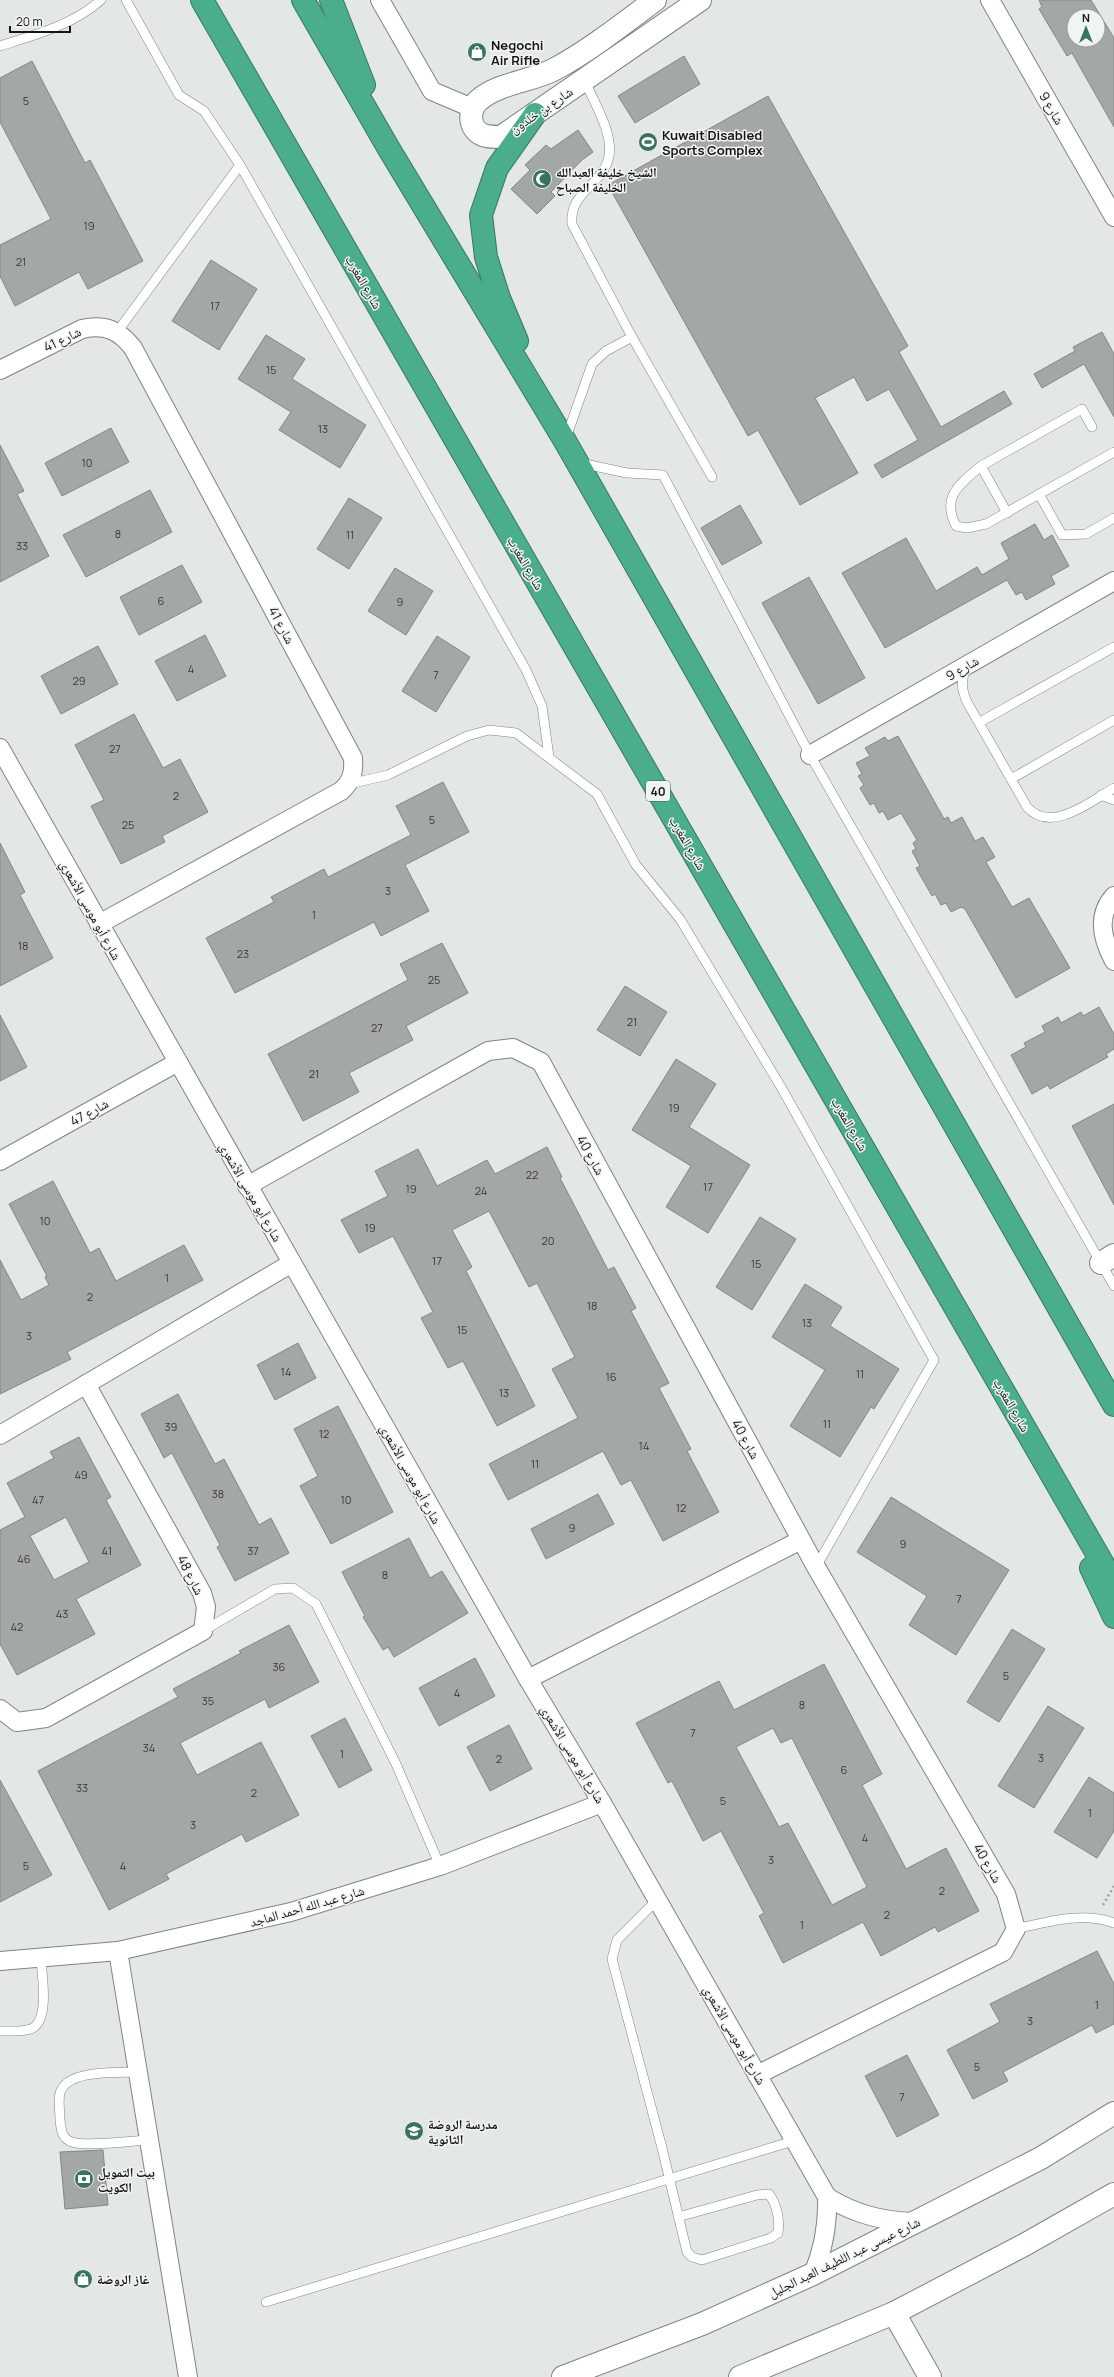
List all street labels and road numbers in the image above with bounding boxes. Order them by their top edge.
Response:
street label: شارع بن خلدون [506,82,577,139]
street label: شارع 9 [1034,88,1069,128]
street label: شارع المغرب [341,252,387,313]
street label: شارع 41 [40,322,84,357]
street label: شارع المغرب [503,533,549,594]
street label: شارع 41 [264,603,299,647]
street label: شارع 9 [942,651,982,686]
road number: 40 [646,781,670,801]
street label: شارع المغرب [665,813,711,874]
street label: شارع أبو موسى الأشعري [54,857,126,964]
street label: شارع 47 [66,1094,112,1131]
street label: شارع المغرب [827,1094,873,1155]
street label: شارع 40 [572,1132,609,1179]
street label: شارع أبو موسى الأشعري [213,1139,287,1246]
street label: شارع المغرب [989,1375,1035,1436]
street label: شارع 40 [727,1416,764,1463]
street label: شارع أبو موسى الأشعري [374,1421,446,1528]
street label: شارع 48 [172,1552,209,1598]
street label: شارع أبو موسى الأشعري [535,1701,610,1808]
street label: شارع 40 [969,1840,1007,1887]
street label: شارع عبد الله أحمد الماجد [248,1881,367,1932]
street label: شارع أبو موسى الأشعري [697,1982,771,2089]
street label: شارع عيسى عبد اللطيف العبد الجليل [765,2212,923,2303]

